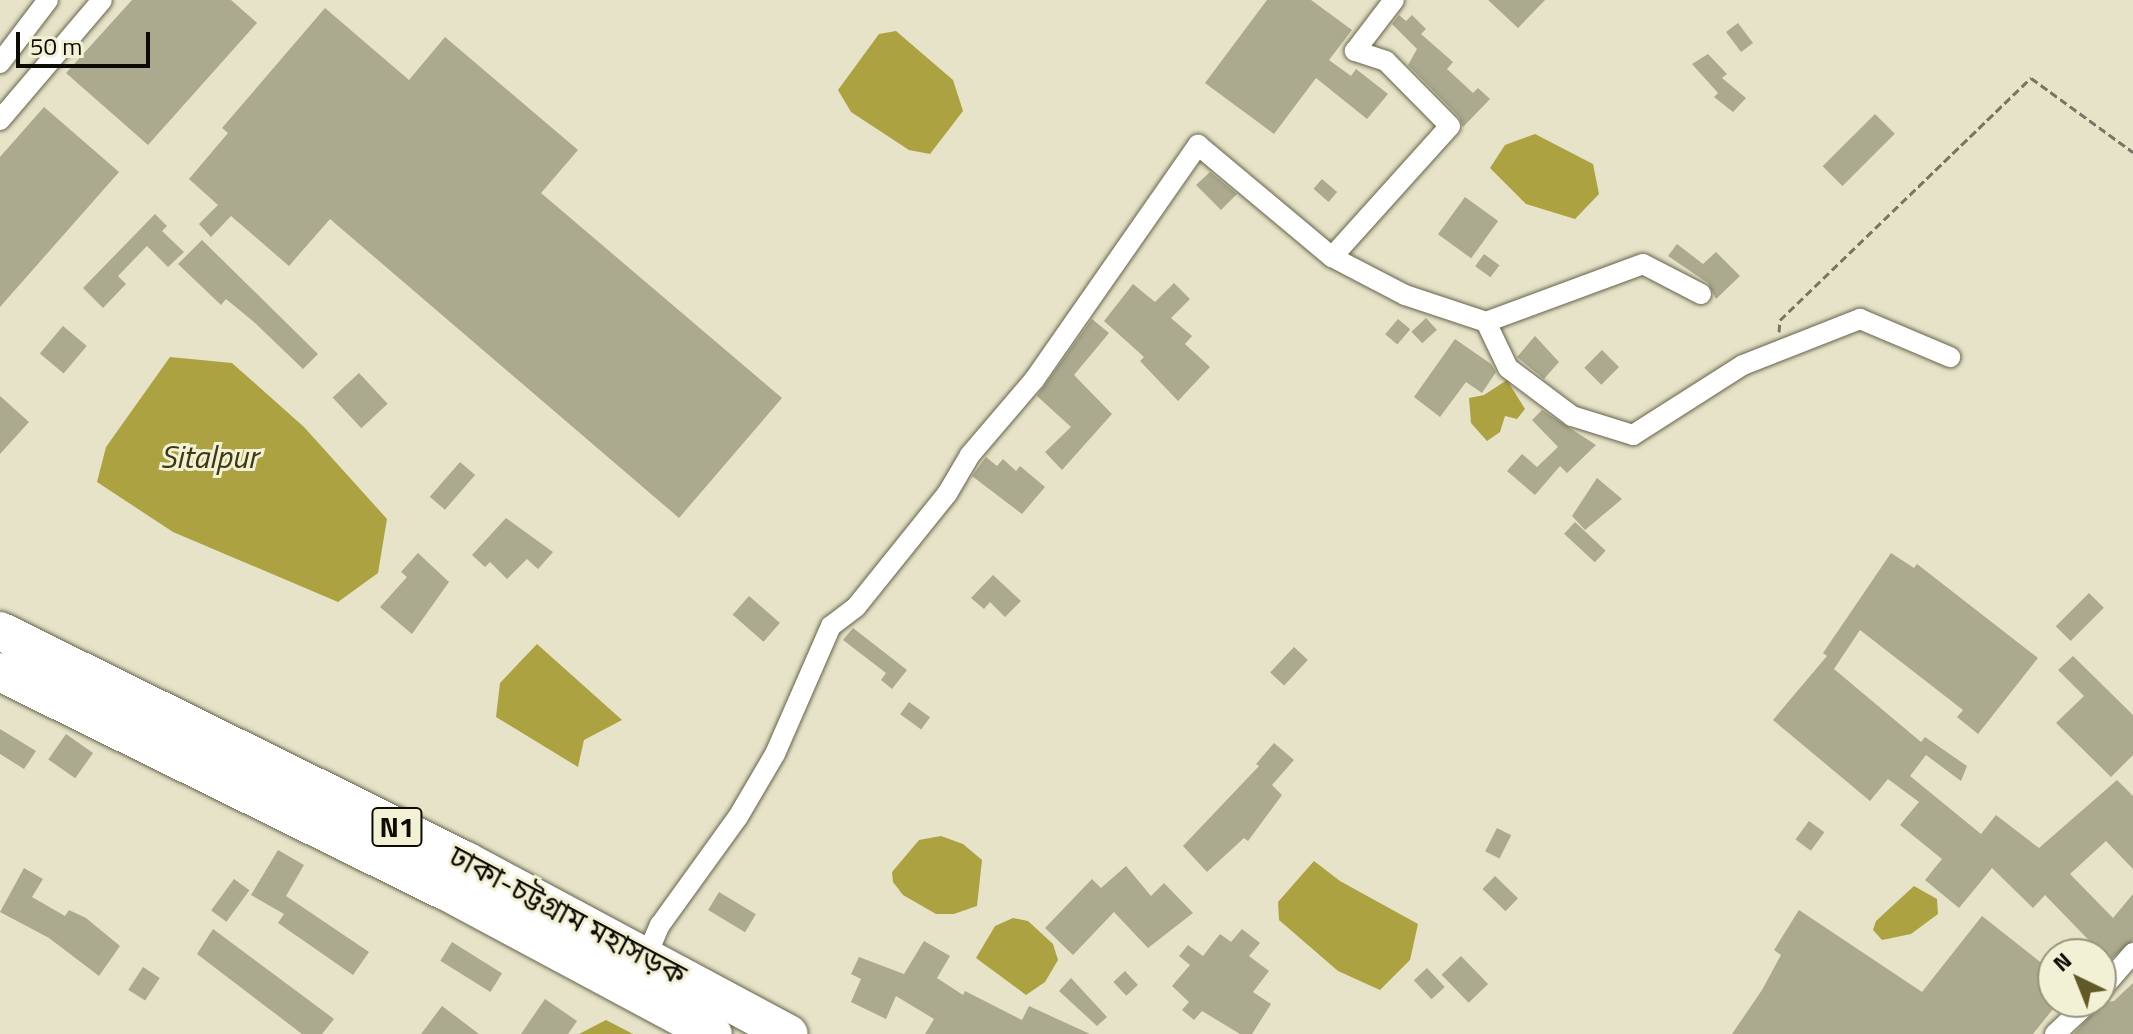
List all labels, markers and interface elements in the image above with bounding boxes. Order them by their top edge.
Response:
scale bar [20,16,154,66]
text: 50 m [30,28,82,64]
water label: Sitalpur [160,437,258,475]
road number: N1 [371,803,423,851]
street label: ঢাকা-চট্টগ্রাম মহাসড়ক [443,837,693,993]
north arrow [2037,938,2117,1018]
text: N [2045,944,2079,980]

